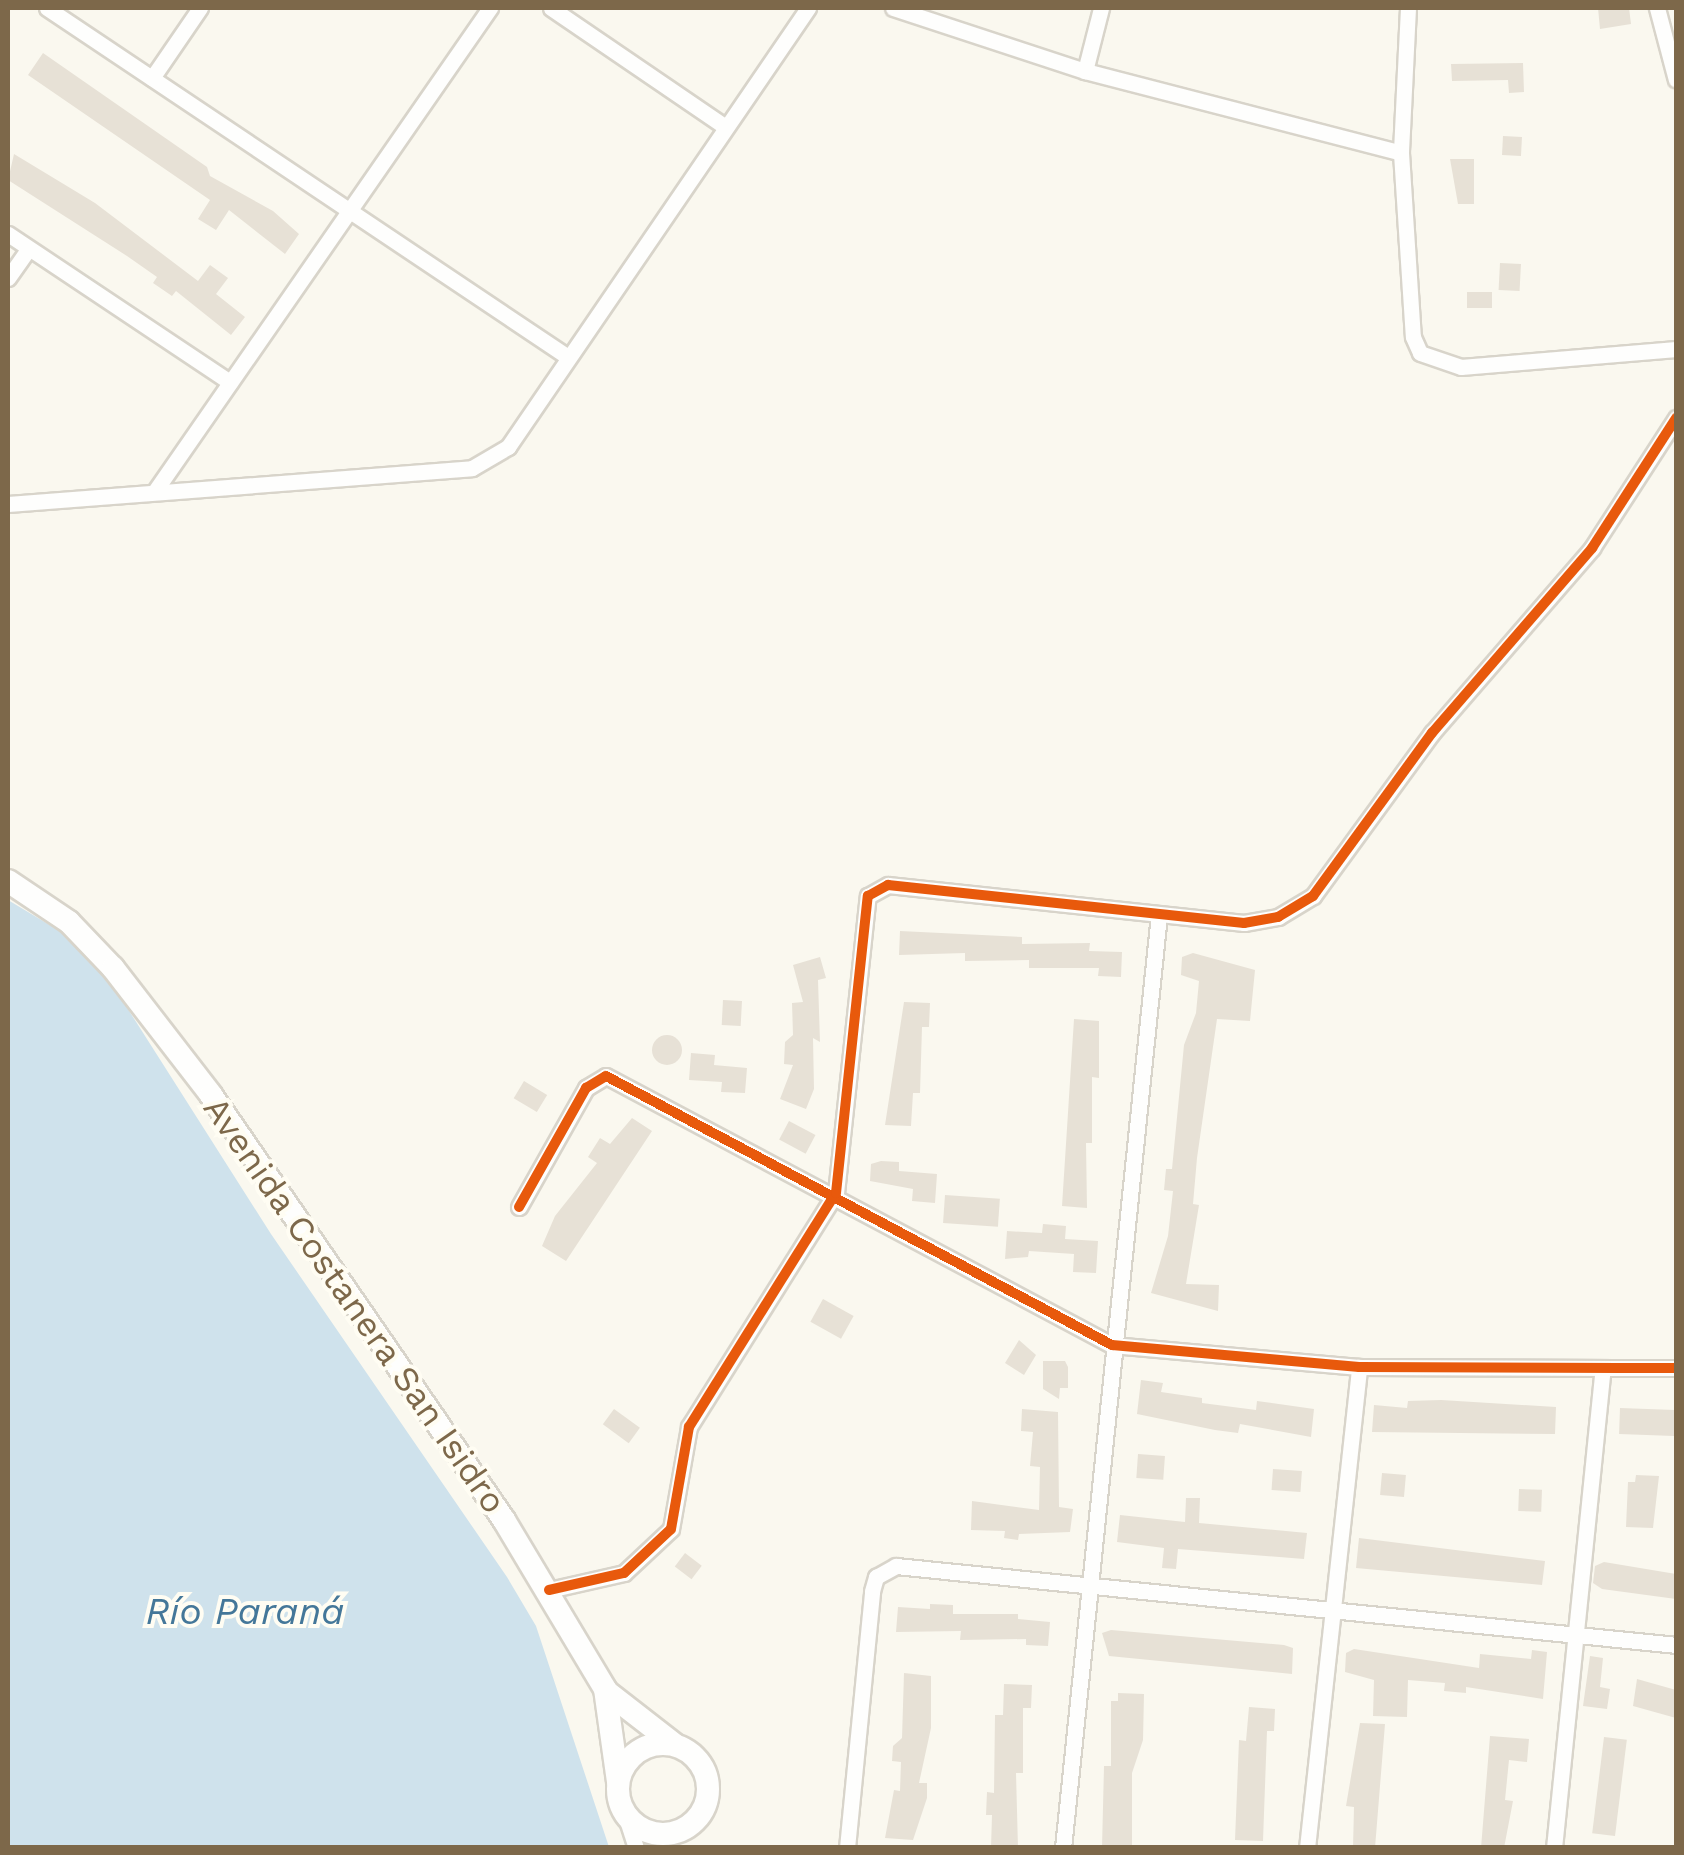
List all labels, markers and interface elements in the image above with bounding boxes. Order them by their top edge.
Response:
street label: Avenida Costanera San Isidro [194,1088,516,1522]
water label: Río Paraná [145,1589,345,1635]

